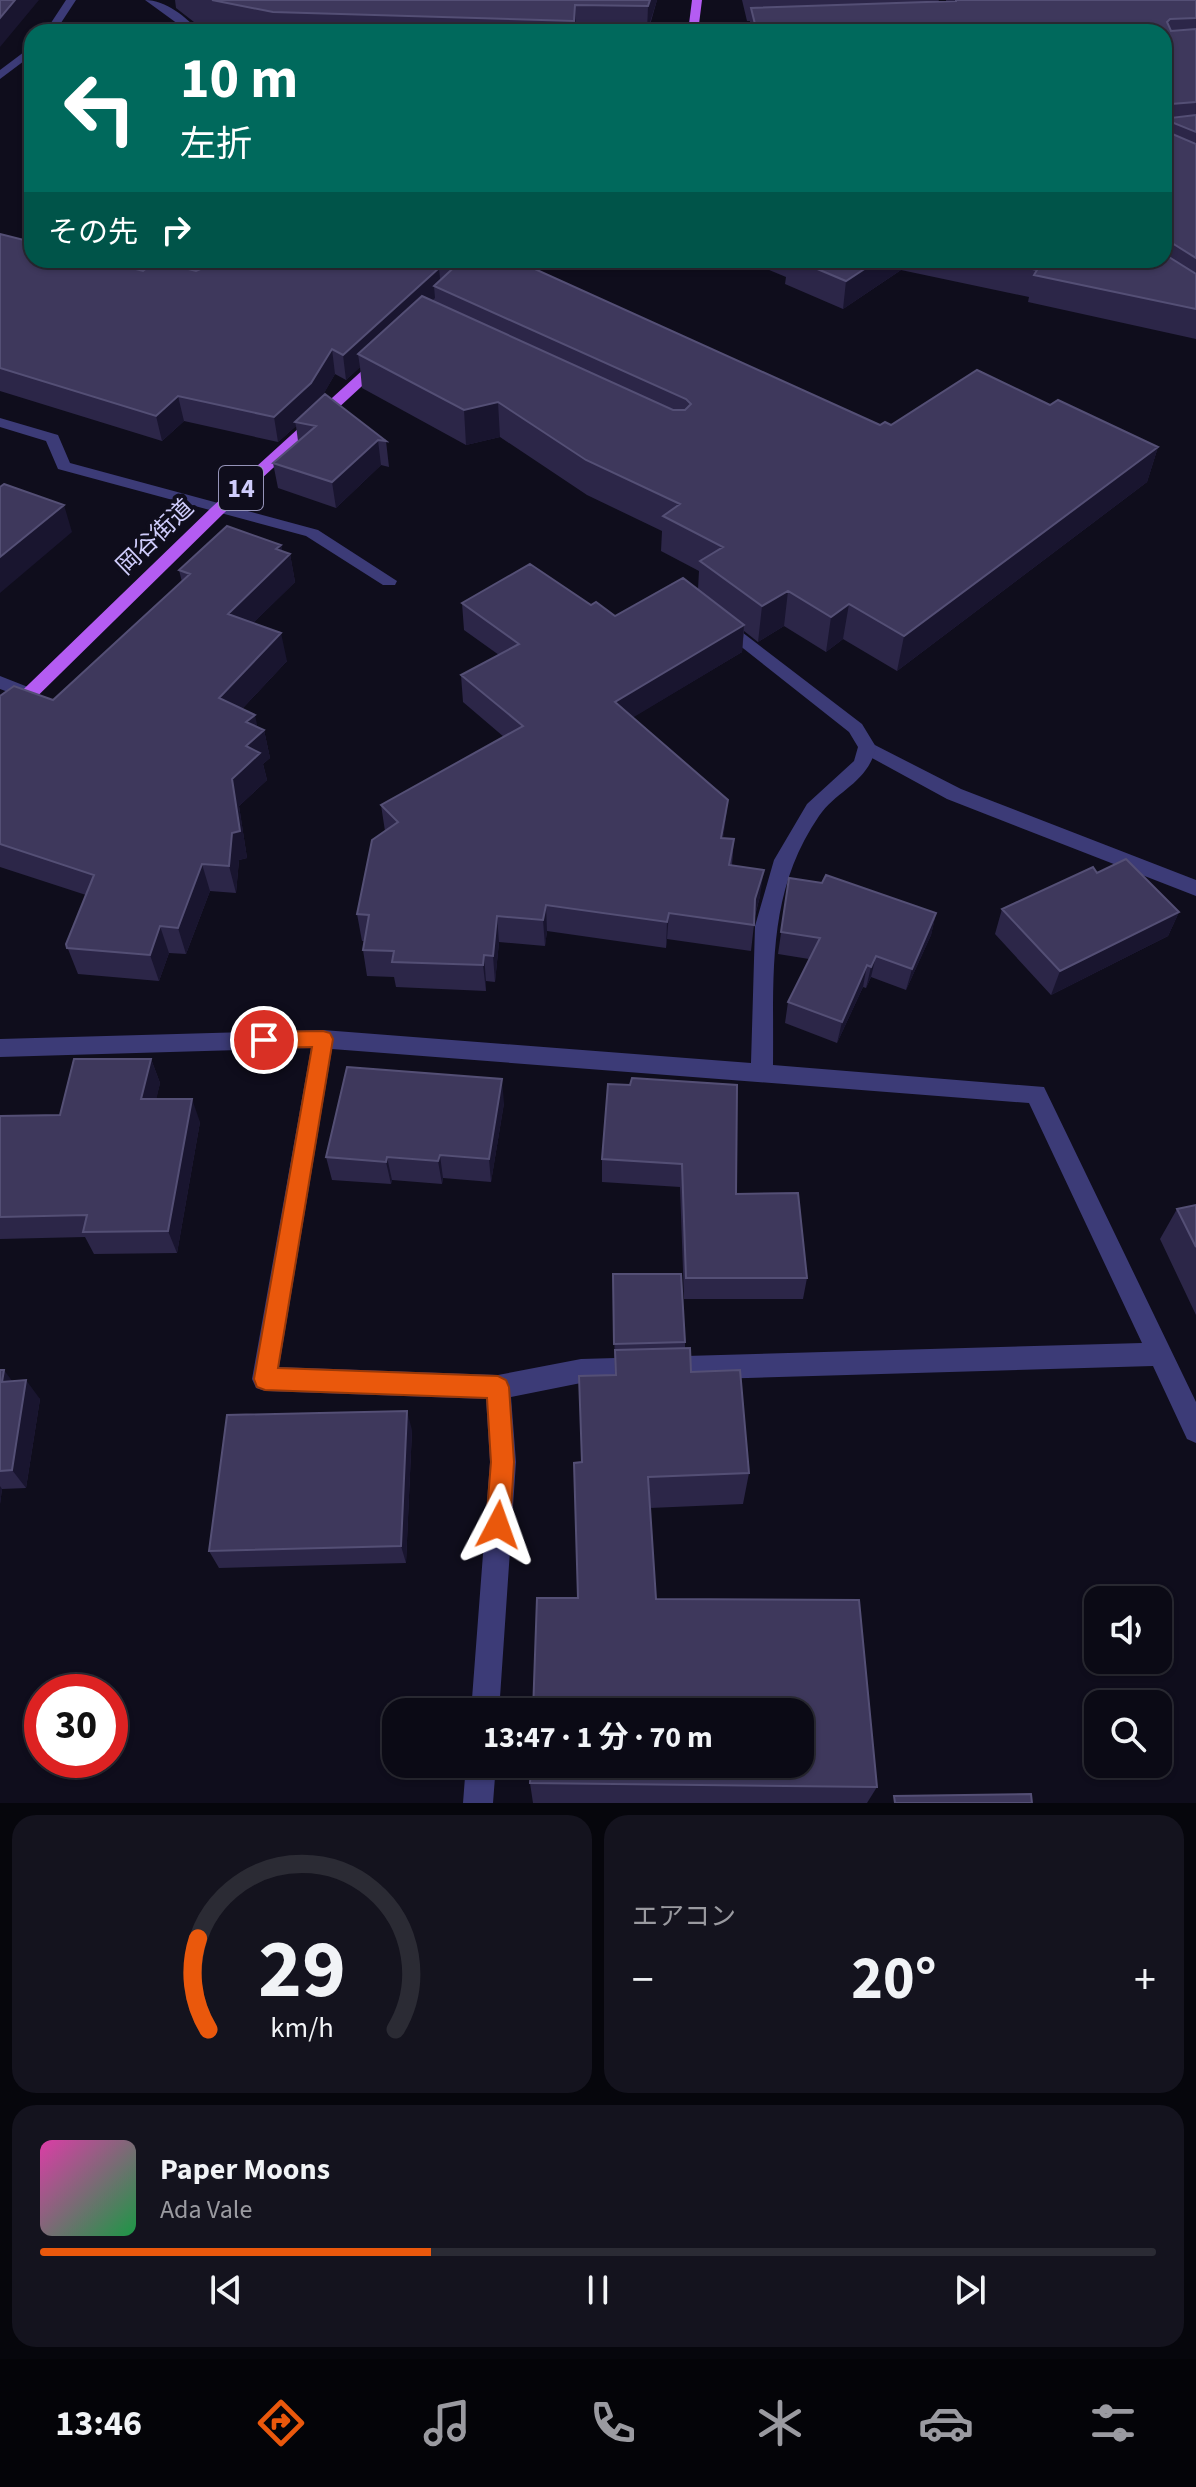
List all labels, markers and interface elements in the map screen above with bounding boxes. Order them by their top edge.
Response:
text: 10 m [180,40,298,119]
icon: left [48,56,152,160]
text: 左折 [180,119,252,170]
icon: right [154,208,198,252]
text: その先 [48,211,138,254]
road number: 14 [219,466,263,510]
street label: 岡谷街道 [108,491,202,583]
pin [230,1006,298,1074]
icon: arrive [242,1018,286,1062]
position arrow [456,1483,540,1567]
map controls [1084,1586,1172,1778]
button: sound [1084,1586,1172,1674]
speed limit sign: 30 [24,1674,128,1778]
button: search [1084,1690,1172,1778]
text: 13:47 · 1 分 · 70 m [483,1716,713,1759]
text: エアコン [632,1898,736,1935]
text: 29 [258,1911,346,2029]
text: 20° [851,1937,937,2022]
text: − [632,1949,654,2012]
text: + [1134,1949,1156,2012]
text: km/h [270,2008,334,2048]
text: Paper Moons [160,2148,330,2191]
text: Ada Vale [160,2191,252,2228]
icon: previous [204,2268,248,2312]
icon: pause [576,2268,620,2312]
icon: next [948,2268,992,2312]
icon: directions [253,2395,309,2451]
icon: music [419,2395,475,2451]
icon: phone [585,2395,641,2451]
icon: climate [752,2395,808,2451]
icon: car [918,2395,974,2451]
icon: filters [1085,2395,1141,2451]
text: 13:46 [55,2398,142,2449]

